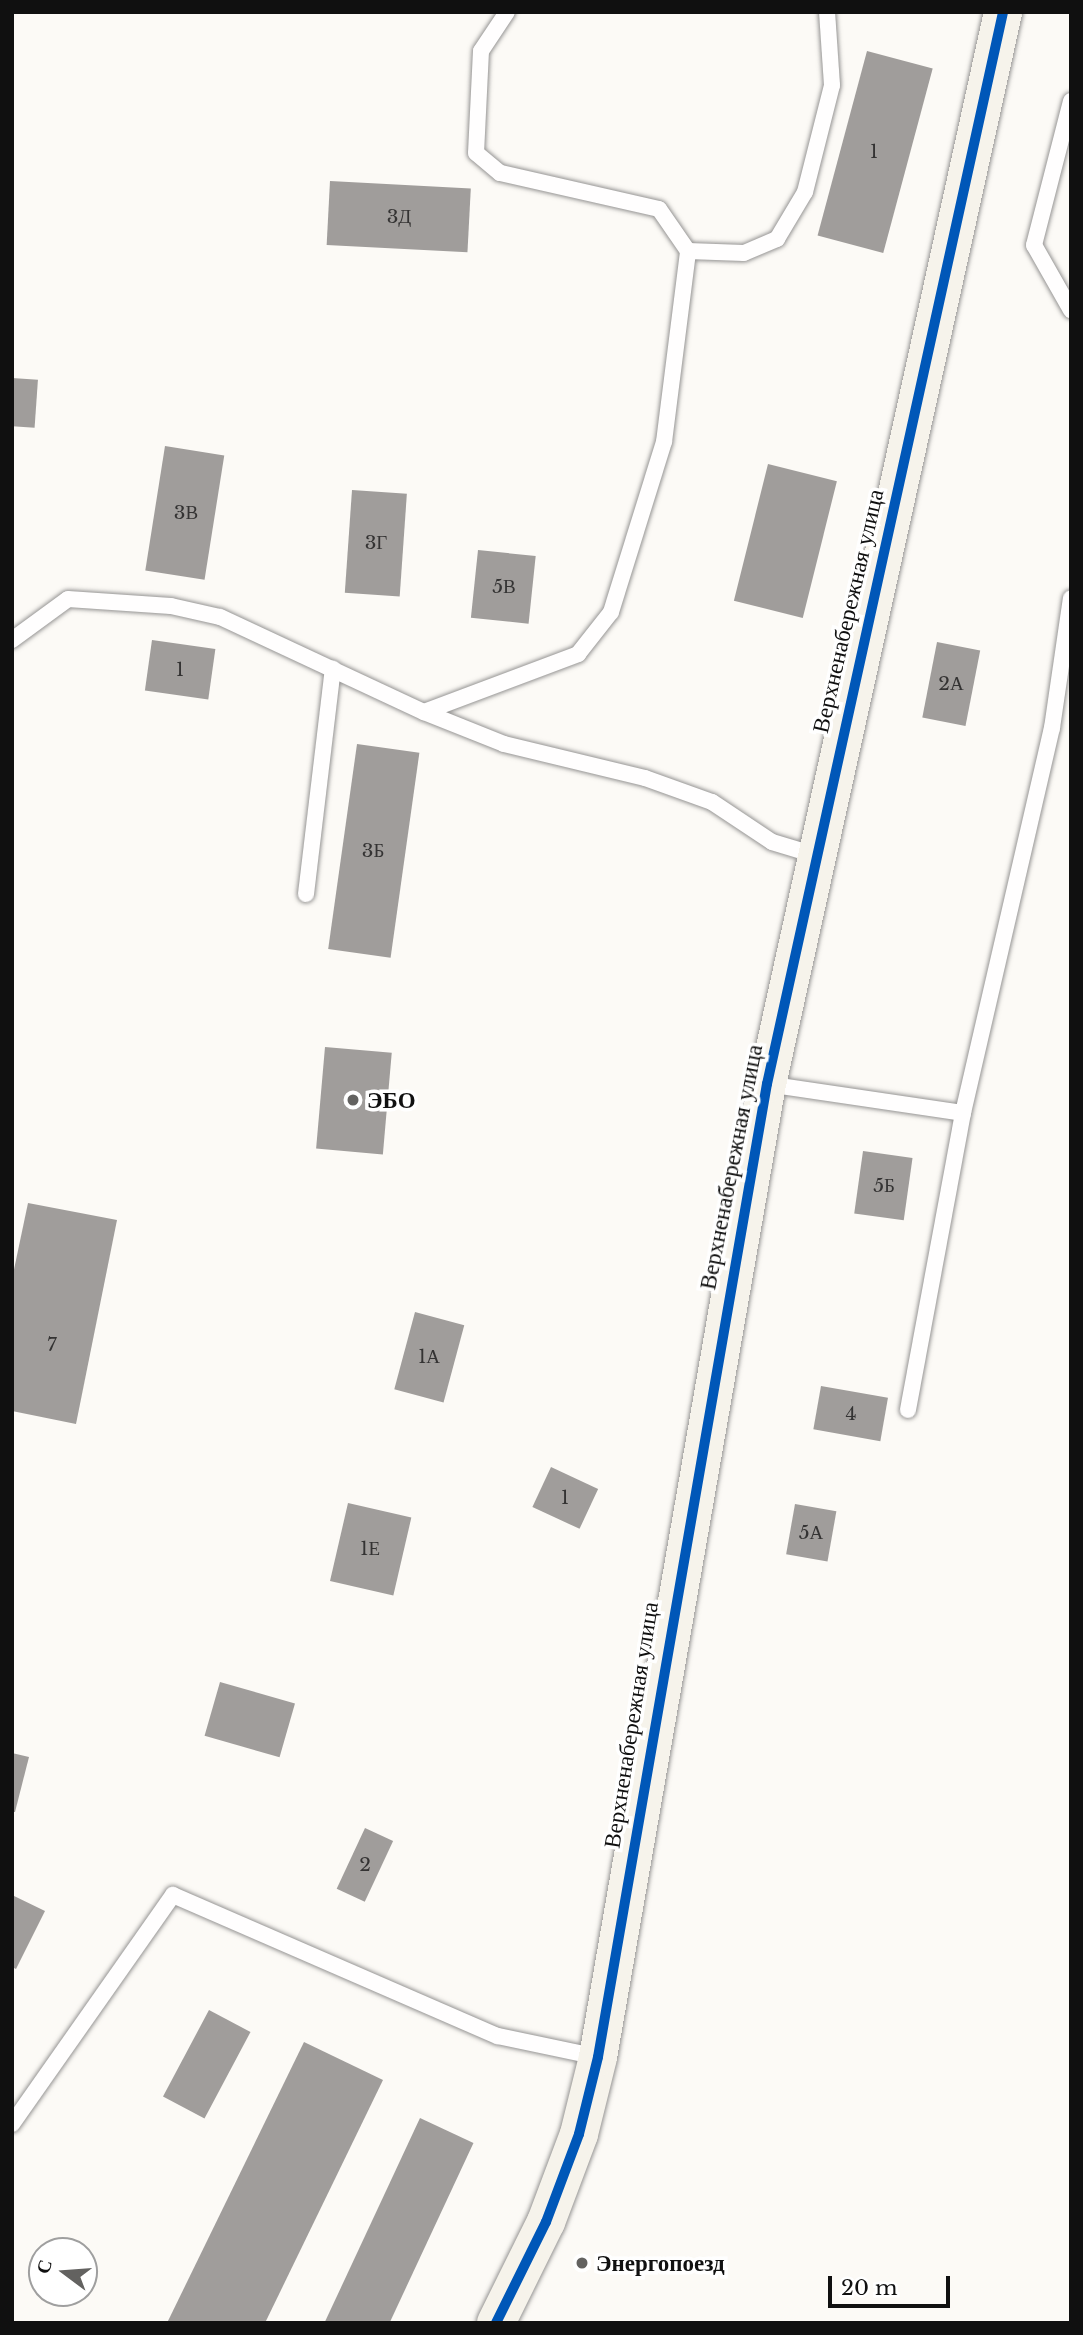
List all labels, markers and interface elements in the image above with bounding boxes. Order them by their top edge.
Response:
house number: 1 [870,141,878,163]
house number: 3Д [387,206,411,228]
street label: Верхненабережная улица [807,486,889,736]
house number: 3В [174,502,198,524]
house number: 3Г [365,532,387,554]
house number: 5В [492,576,516,598]
house number: 1 [176,659,184,681]
house number: 2А [938,673,964,695]
house number: 3Б [362,840,384,862]
street label: Верхненабережная улица [694,1042,768,1292]
place label: ЭБО [367,1086,416,1114]
marker: ЭБО [345,1092,361,1108]
house number: 5Б [873,1175,895,1197]
house number: 7 [47,1334,57,1356]
house number: 1А [418,1346,440,1368]
house number: 4 [845,1403,857,1425]
house number: 1 [561,1487,569,1509]
house number: 5А [799,1522,823,1544]
house number: 1Е [360,1538,380,1560]
street label: Верхненабережная улица [598,1600,664,1850]
house number: 2 [359,1854,371,1876]
north arrow [28,2237,98,2307]
place label: Энергопоезд [596,2249,725,2277]
marker: Энергопоезд [574,2255,590,2271]
text: С [31,2257,57,2276]
scale bar [831,2262,954,2306]
text: 20 m [841,2275,898,2301]

